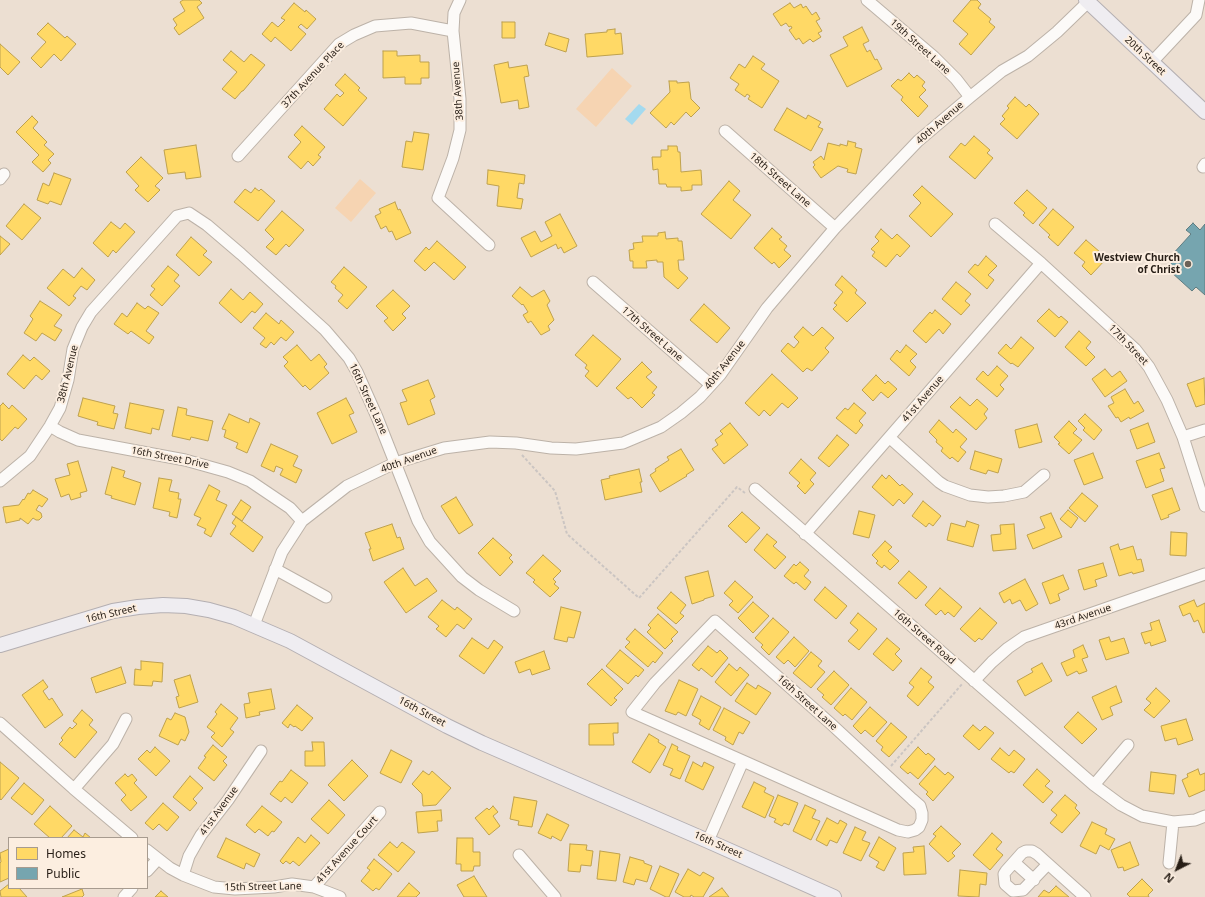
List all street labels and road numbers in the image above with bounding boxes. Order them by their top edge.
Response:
street label: 19th Street Lane [887,17,953,77]
street label: 20th Street [1122,34,1168,78]
street label: 37th Avenue Place [279,39,347,111]
street label: 38th Avenue [450,61,466,121]
street label: 40th Avenue [914,99,966,147]
street label: 18th Street Lane [747,150,813,210]
street label: 17th Street Lane [619,304,685,364]
street label: 17th Street [1106,322,1150,368]
street label: 40th Avenue [702,338,748,392]
street label: 38th Avenue [55,344,81,404]
street label: 16th Street Lane [346,362,390,436]
street label: 41st Avenue [900,373,946,425]
street label: 40th Avenue [379,444,439,476]
street label: 16th Street Drive [130,445,210,471]
street label: 16th Street [84,602,138,626]
street label: 43rd Avenue [1053,602,1113,632]
street label: 16th Street Road [890,607,958,667]
street label: 16th Street Lane [774,673,840,733]
street label: 16th Street [396,695,448,729]
street label: 41st Avenue [197,784,241,838]
street label: 41st Avenue Court [314,814,380,886]
street label: 16th Street [692,829,744,861]
street label: 15th Street Lane [224,880,302,894]

